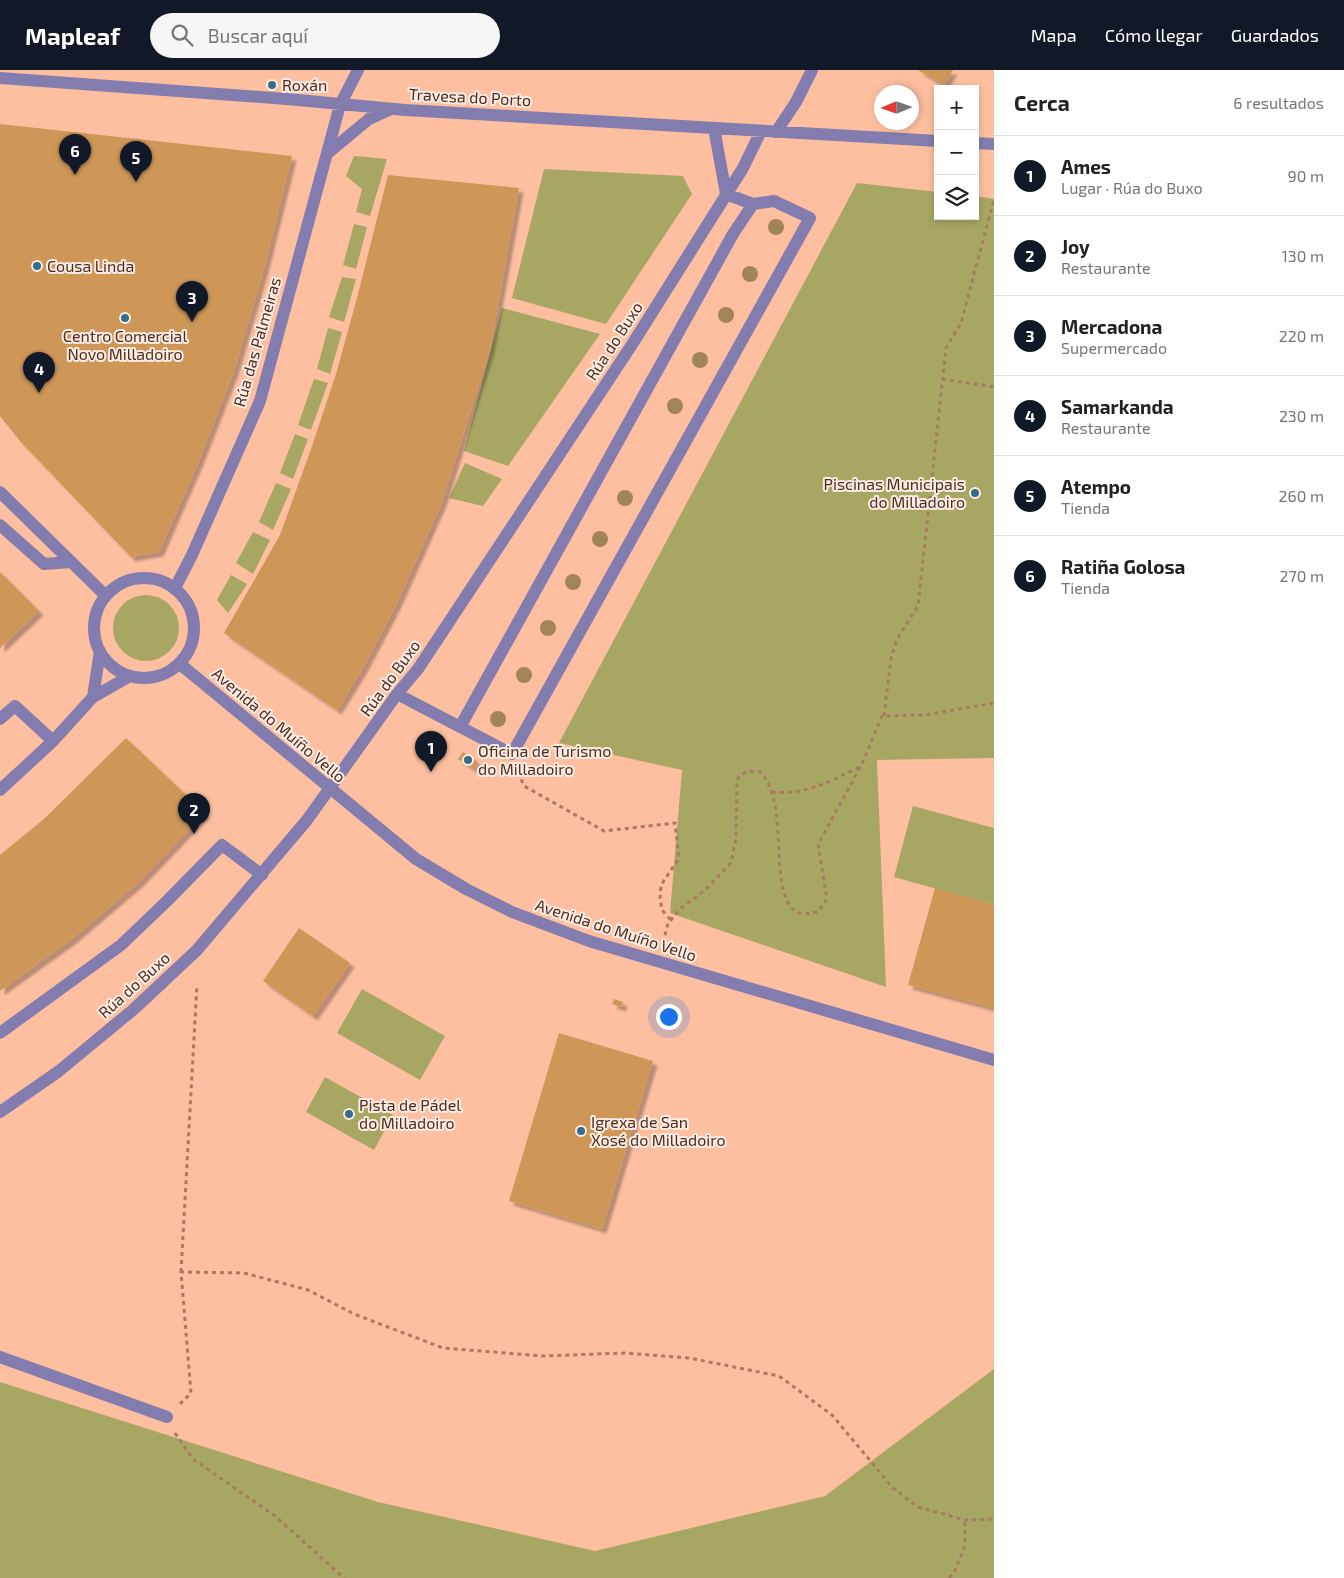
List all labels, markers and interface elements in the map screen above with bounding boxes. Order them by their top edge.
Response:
search box [150,13,500,58]
text: Mapleaf [25,21,120,50]
icon: search [168,21,196,49]
text: Buscar aquí [208,24,308,47]
text: Mapa [1031,24,1077,46]
text: Cómo llegar [1105,24,1203,46]
text: Guardados [1231,24,1319,46]
place label: Roxán [282,75,327,94]
marker: Roxán [266,79,278,91]
street label: Travesa do Porto [408,84,532,109]
north arrow [874,85,919,130]
map controls [934,85,979,220]
button: + [934,85,979,130]
text: Cerca [1014,90,1070,115]
text: 6 resultados [1233,93,1324,112]
button: − [934,130,979,175]
pin: 6 [59,134,91,175]
pin: 5 [120,141,152,182]
text: Ames [1061,155,1111,178]
text: 1 [1027,166,1033,185]
text: 90 m [1288,166,1324,185]
button: layers [934,175,979,220]
text: Lugar · Rúa do Buxo [1061,178,1203,197]
text: Joy [1061,235,1090,258]
text: 2 [1025,246,1035,265]
text: 130 m [1282,246,1324,265]
place label: Cousa Linda [47,256,134,275]
text: Restaurante [1061,258,1151,277]
marker: Cousa Linda [31,260,43,272]
street label: Rúa das Palmeiras [229,275,284,409]
pin: 3 [176,281,208,322]
street label: Rúa do Buxo [581,298,646,383]
marker: Centro Comercial Novo Milladoiro [119,312,131,324]
text: Mercadona [1061,315,1162,338]
place label: Centro Comercial Novo Milladoiro [63,326,187,363]
text: 3 [1025,326,1035,345]
text: 220 m [1279,326,1324,345]
text: Supermercado [1061,338,1167,357]
pin: 4 [23,352,55,393]
text: Samarkanda [1061,395,1174,418]
text: 4 [1025,406,1035,425]
text: 230 m [1279,406,1324,425]
text: Restaurante [1061,418,1151,437]
place label: Piscinas Municipais do Milladoiro [824,474,965,511]
text: Atempo [1061,475,1131,498]
text: 5 [1026,486,1034,505]
text: 260 m [1279,486,1324,505]
marker: Piscinas Municipais do Milladoiro [969,487,981,499]
text: Tienda [1061,498,1110,517]
text: Ratiña Golosa [1061,555,1185,578]
text: 6 [1025,566,1035,585]
text: 270 m [1280,566,1324,585]
text: Tienda [1061,578,1110,597]
street label: Rúa do Buxo [356,636,424,720]
street label: Avenida do Muíño Vello [209,663,350,786]
pin: 1 [415,731,447,772]
place label: Oficina de Turismo do Milladoiro [478,741,611,778]
marker: Oficina de Turismo do Milladoiro [462,754,474,766]
pin: 2 [178,793,210,834]
street label: Avenida do Muíño Vello [533,894,699,965]
street label: Rúa do Buxo [94,948,173,1022]
your location [656,1004,682,1030]
place label: Pista de Pádel do Milladoiro [359,1095,461,1132]
marker: Pista de Pádel do Milladoiro [343,1108,355,1120]
place label: Igrexa de San Xosé do Milladoiro [591,1112,726,1149]
marker: Igrexa de San Xosé do Milladoiro [575,1125,587,1137]

